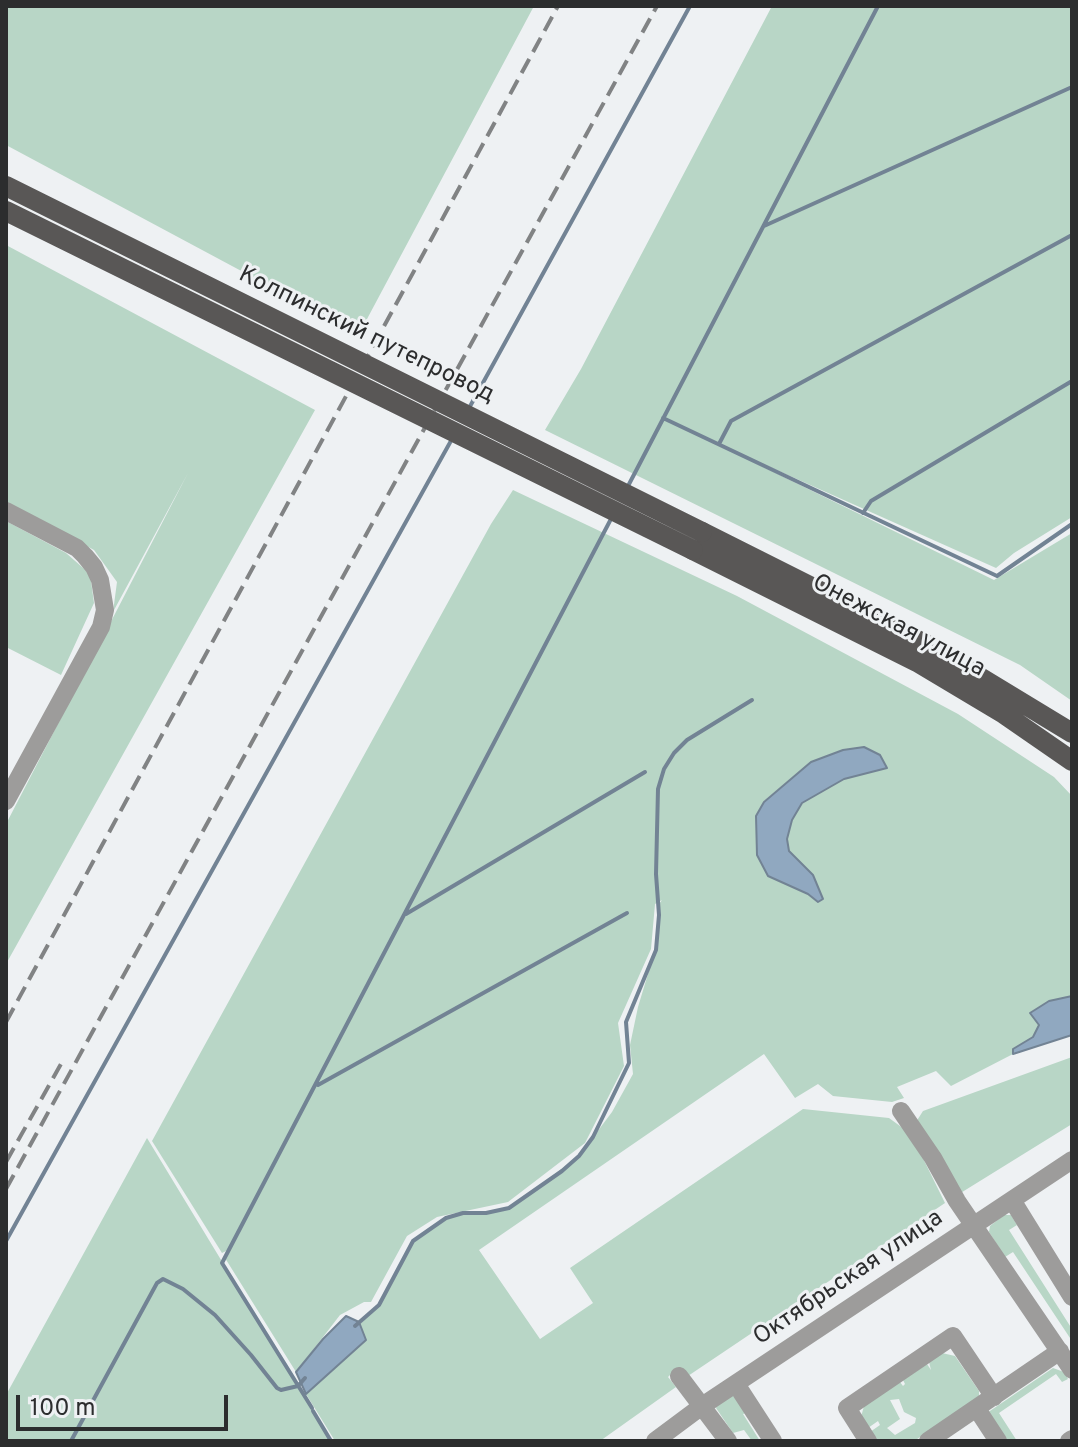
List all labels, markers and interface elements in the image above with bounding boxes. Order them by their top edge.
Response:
street label: Колпинский путепровод [233,261,499,411]
street label: Онежская улица [807,569,989,685]
street label: Октябрьская улица [749,1205,949,1353]
scale bar [20,1379,232,1429]
text: 100 m [30,1394,96,1424]

